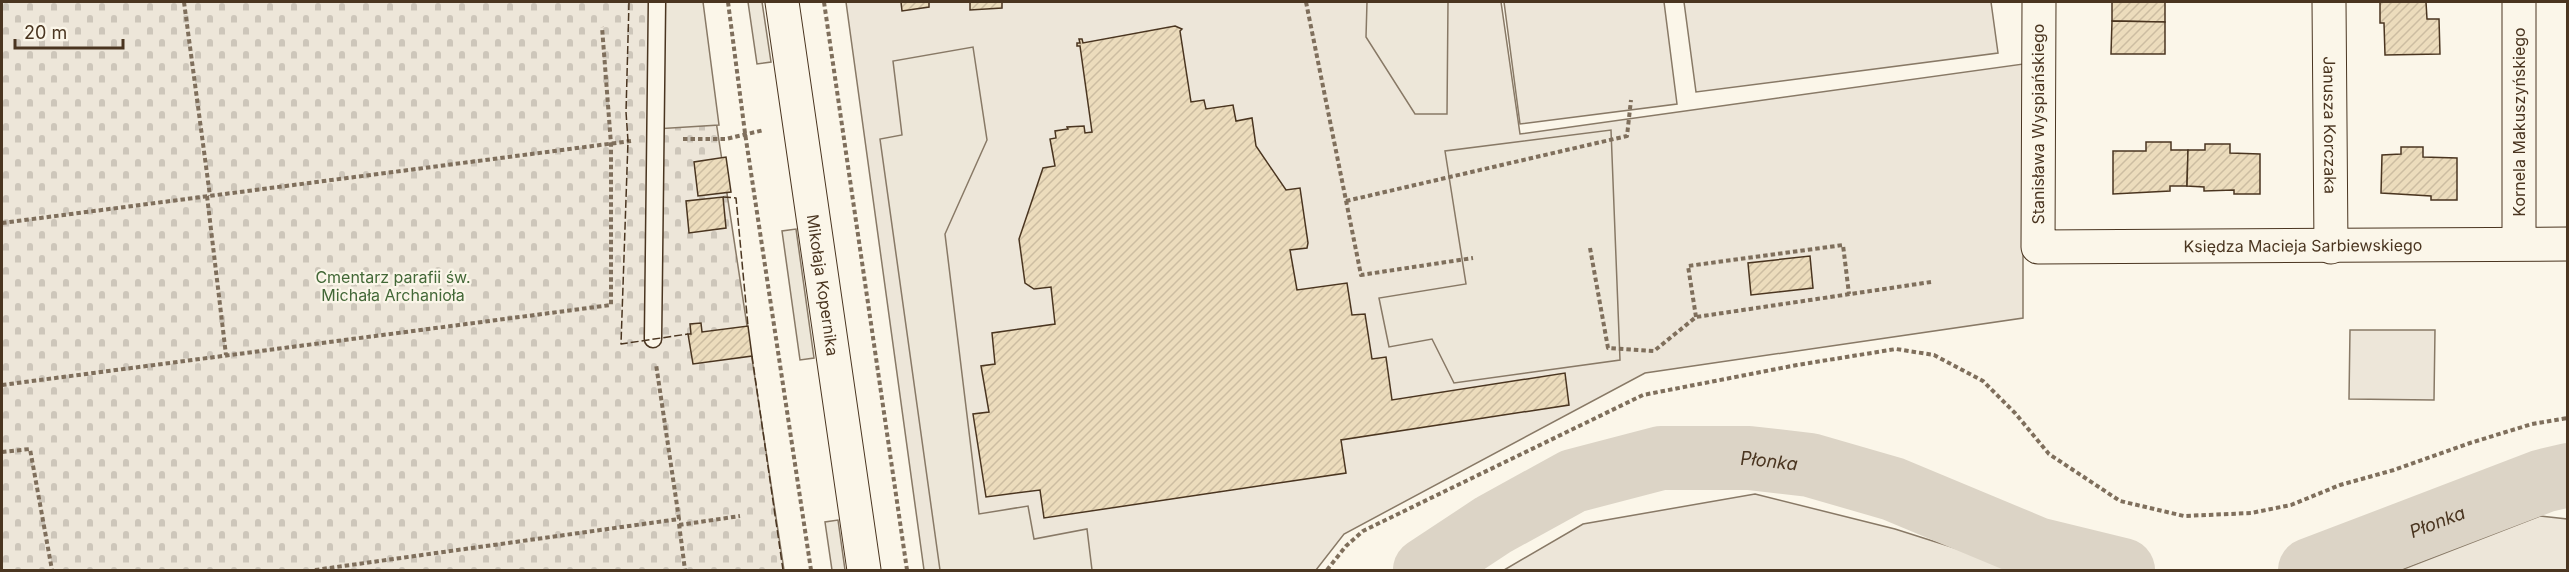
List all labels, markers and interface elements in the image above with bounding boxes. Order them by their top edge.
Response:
scale bar [15,12,123,50]
text: 20 m [24,22,67,43]
street label: Stanisława Wyspiańskiego [2028,24,2048,224]
street label: Kornela Makuszyńskiego [2509,27,2529,217]
street label: Janusza Korczaka [2319,56,2341,194]
street label: Mikołaja Kopernika [803,213,843,357]
street label: Księdza Macieja Sarbiewskiego [2184,235,2422,256]
park label: Cmentarz parafii św. Michała Archanioła [315,267,471,305]
water label: Płonka [1740,448,1799,474]
water label: Płonka [2406,501,2468,542]

